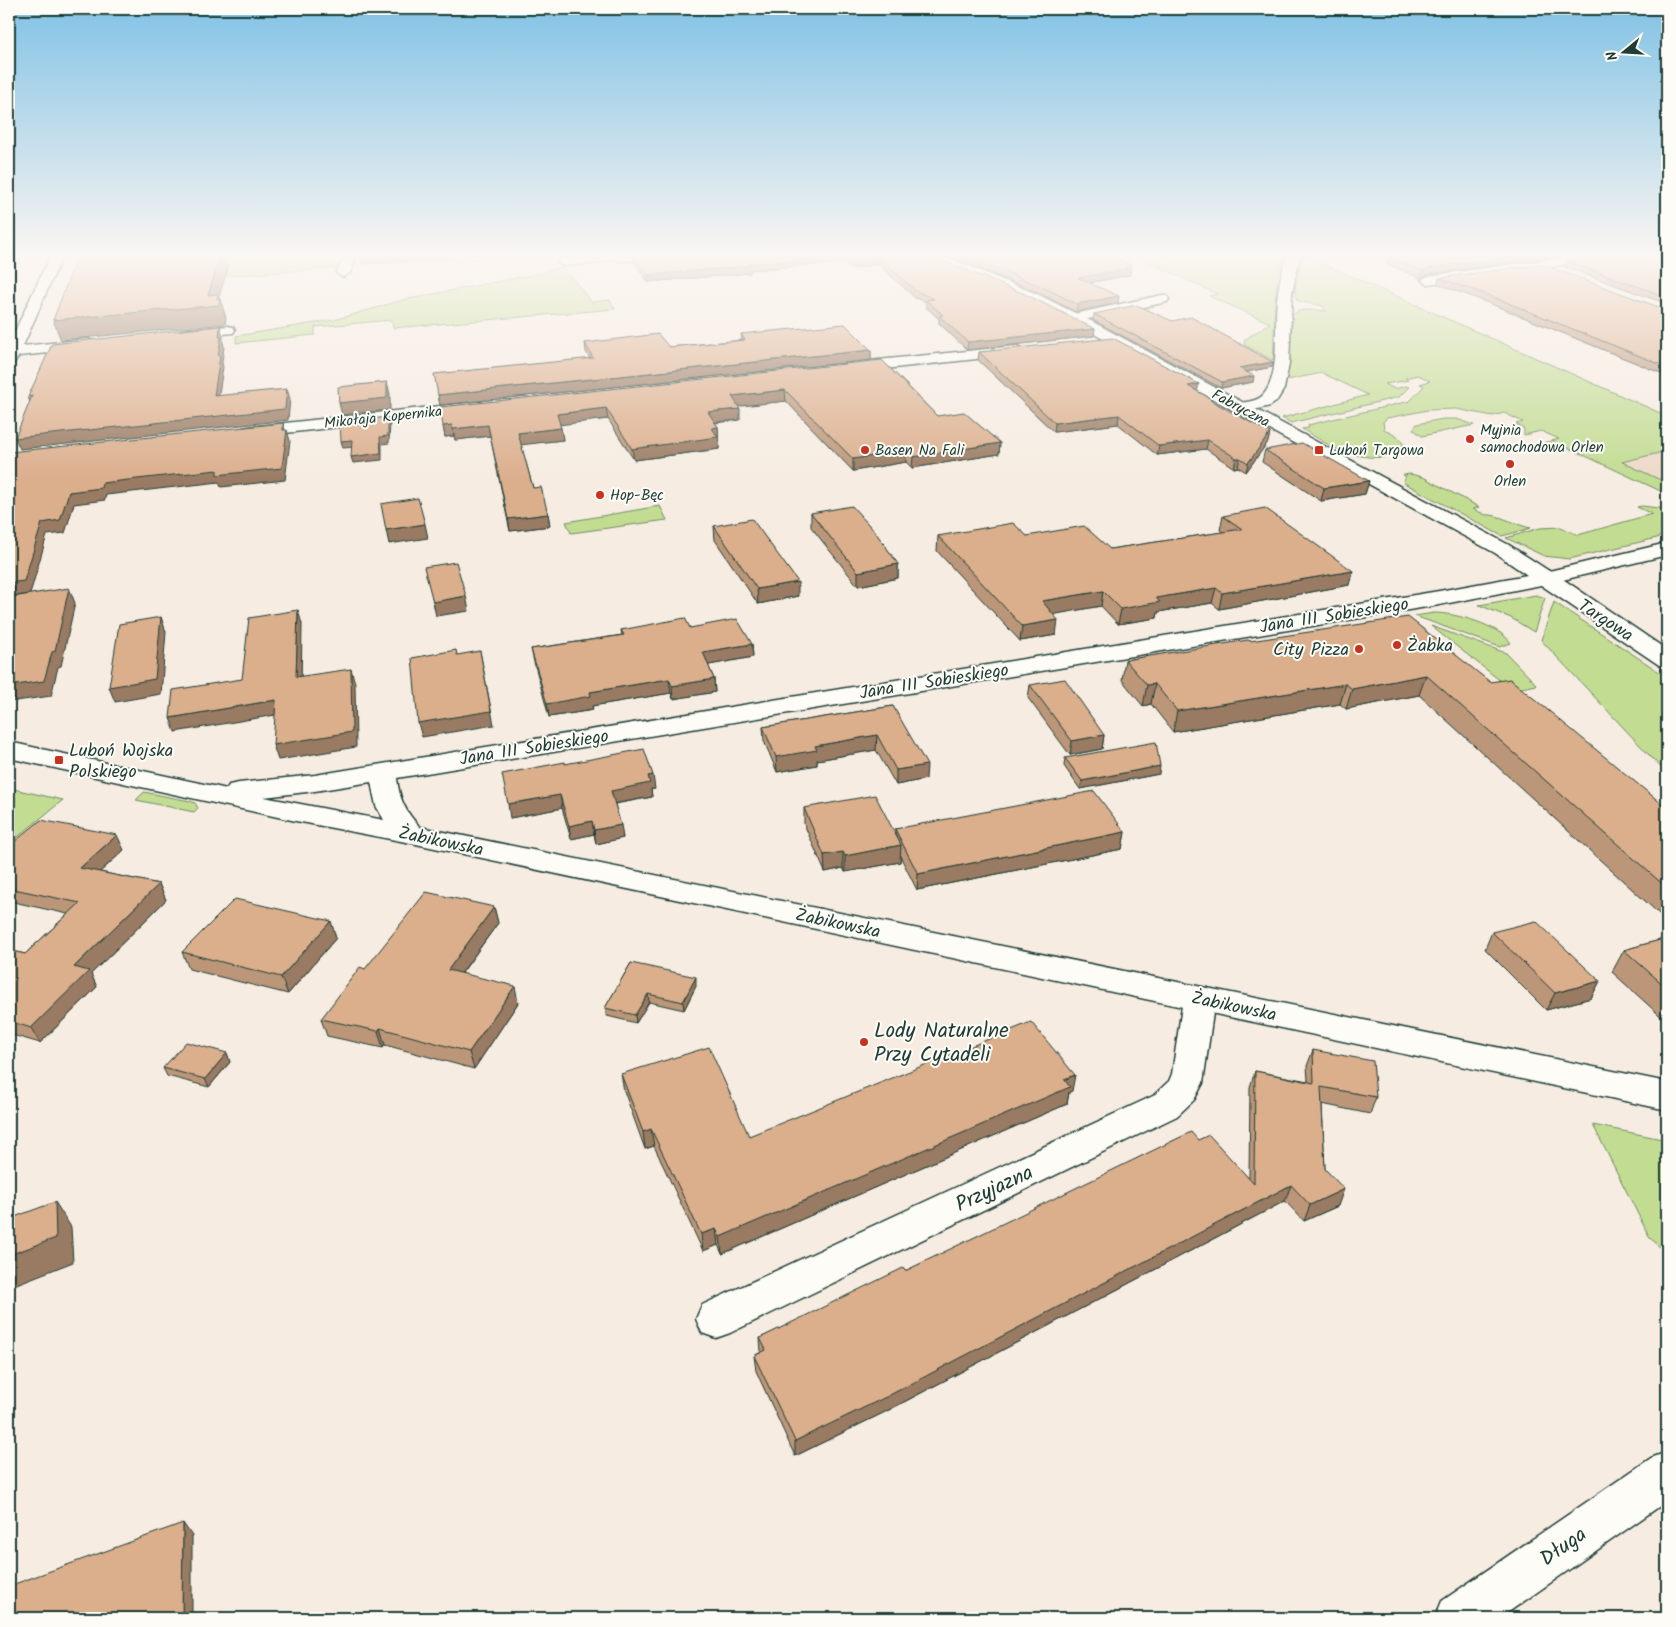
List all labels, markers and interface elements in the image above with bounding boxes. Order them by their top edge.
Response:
north arrow [1598,28,1648,78]
text: N [1601,48,1624,63]
street label: Fabryczna [1207,383,1274,434]
street label: Mikołaja Kopernika [323,400,443,436]
place label: Myjnia samochodowa Orlen [1480,419,1604,460]
marker: Myjnia samochodowa Orlen [1464,433,1476,445]
place label: Basen Na Fali [875,439,966,463]
place label: Luboń Targowa [1329,439,1424,463]
marker: Basen Na Fali [859,444,871,456]
marker: Luboń Targowa [1313,444,1325,456]
marker: Orlen [1504,458,1516,470]
place label: Orlen [1494,470,1526,494]
place label: Hop-Bęc [610,484,664,508]
marker: Hop-Bęc [594,489,606,501]
street label: Jana III Sobieskiego [1257,590,1411,643]
street label: Targowa [1572,592,1639,650]
place label: Żabka [1407,632,1453,661]
place label: City Pizza [1273,636,1349,665]
marker: Żabka [1391,639,1403,651]
marker: City Pizza [1353,643,1365,655]
street label: Jana III Sobieskiego [857,656,1011,709]
street label: Jana III Sobieskiego [457,722,611,775]
place label: Luboń Wojska Polskiego [69,737,173,787]
marker: Luboń Wojska Polskiego [53,754,65,766]
street label: Żabikowska [395,819,486,866]
street label: Żabikowska [792,901,883,948]
street label: Żabikowska [1188,984,1279,1031]
place label: Lody Naturalne Przy Cytadeli [874,1015,1009,1072]
marker: Lody Naturalne Przy Cytadeli [858,1036,870,1048]
street label: Przyjazna [950,1157,1039,1222]
street label: Długa [1533,1519,1594,1575]

